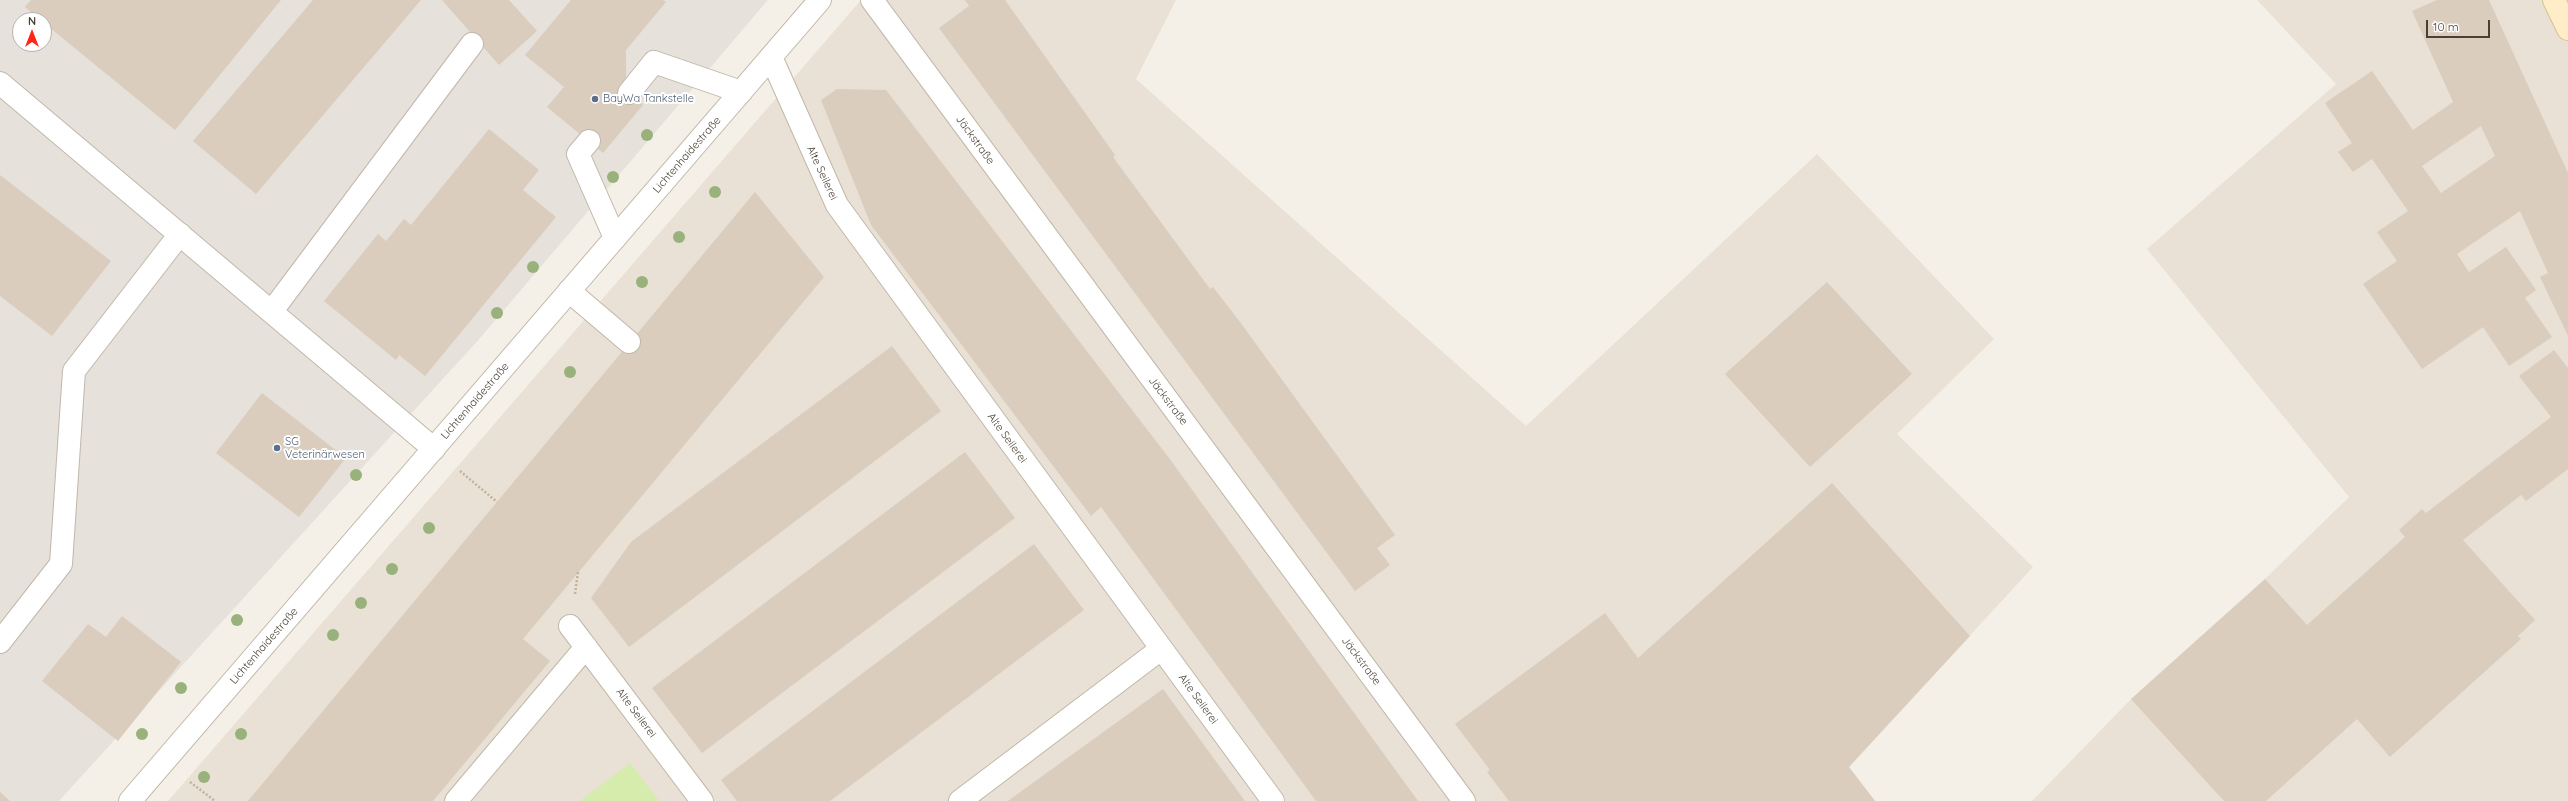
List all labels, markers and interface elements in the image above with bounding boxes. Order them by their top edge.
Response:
north arrow [12,12,52,52]
scale bar [2428,12,2492,38]
text: N [28,14,36,28]
text: 10 m [2433,19,2459,34]
place label: BayWa Tankstelle [603,92,694,106]
marker: BayWa Tankstelle [590,94,600,104]
street label: Jäckstraße [953,113,997,167]
street label: Lichtenhaidestraße [650,114,724,196]
street label: Alte Seilerei [804,144,840,202]
street label: Lichtenhaidestraße [438,360,512,442]
street label: Jäckstraße [1146,374,1190,428]
street label: Alte Seilerei [984,410,1030,466]
place label: SG Veterinärwesen [285,435,365,461]
marker: SG Veterinärwesen [272,443,282,453]
street label: Lichtenhaidestraße [227,605,301,687]
street label: Jäckstraße [1339,634,1383,688]
street label: Alte Seilerei [1175,671,1221,727]
street label: Alte Seilerei [613,686,659,740]

